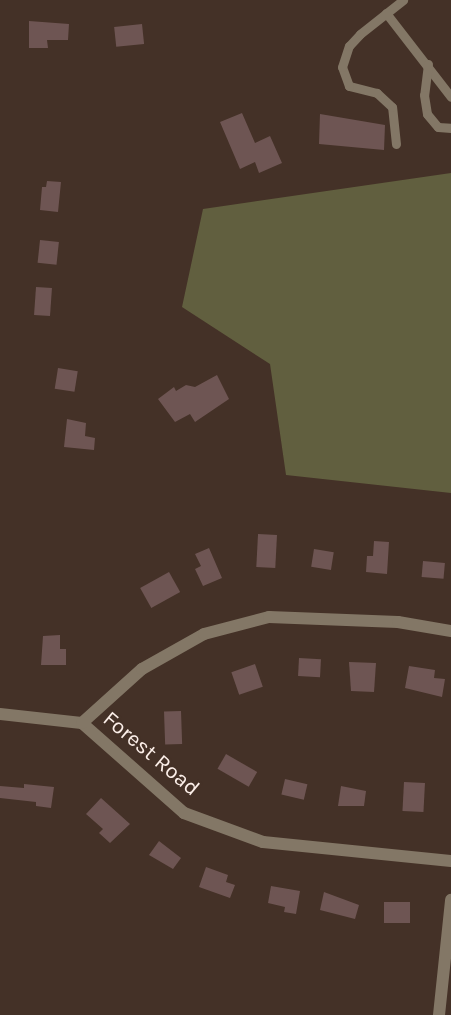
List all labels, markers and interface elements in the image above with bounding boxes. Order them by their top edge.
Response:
street label: Forest Road [97,706,205,802]

